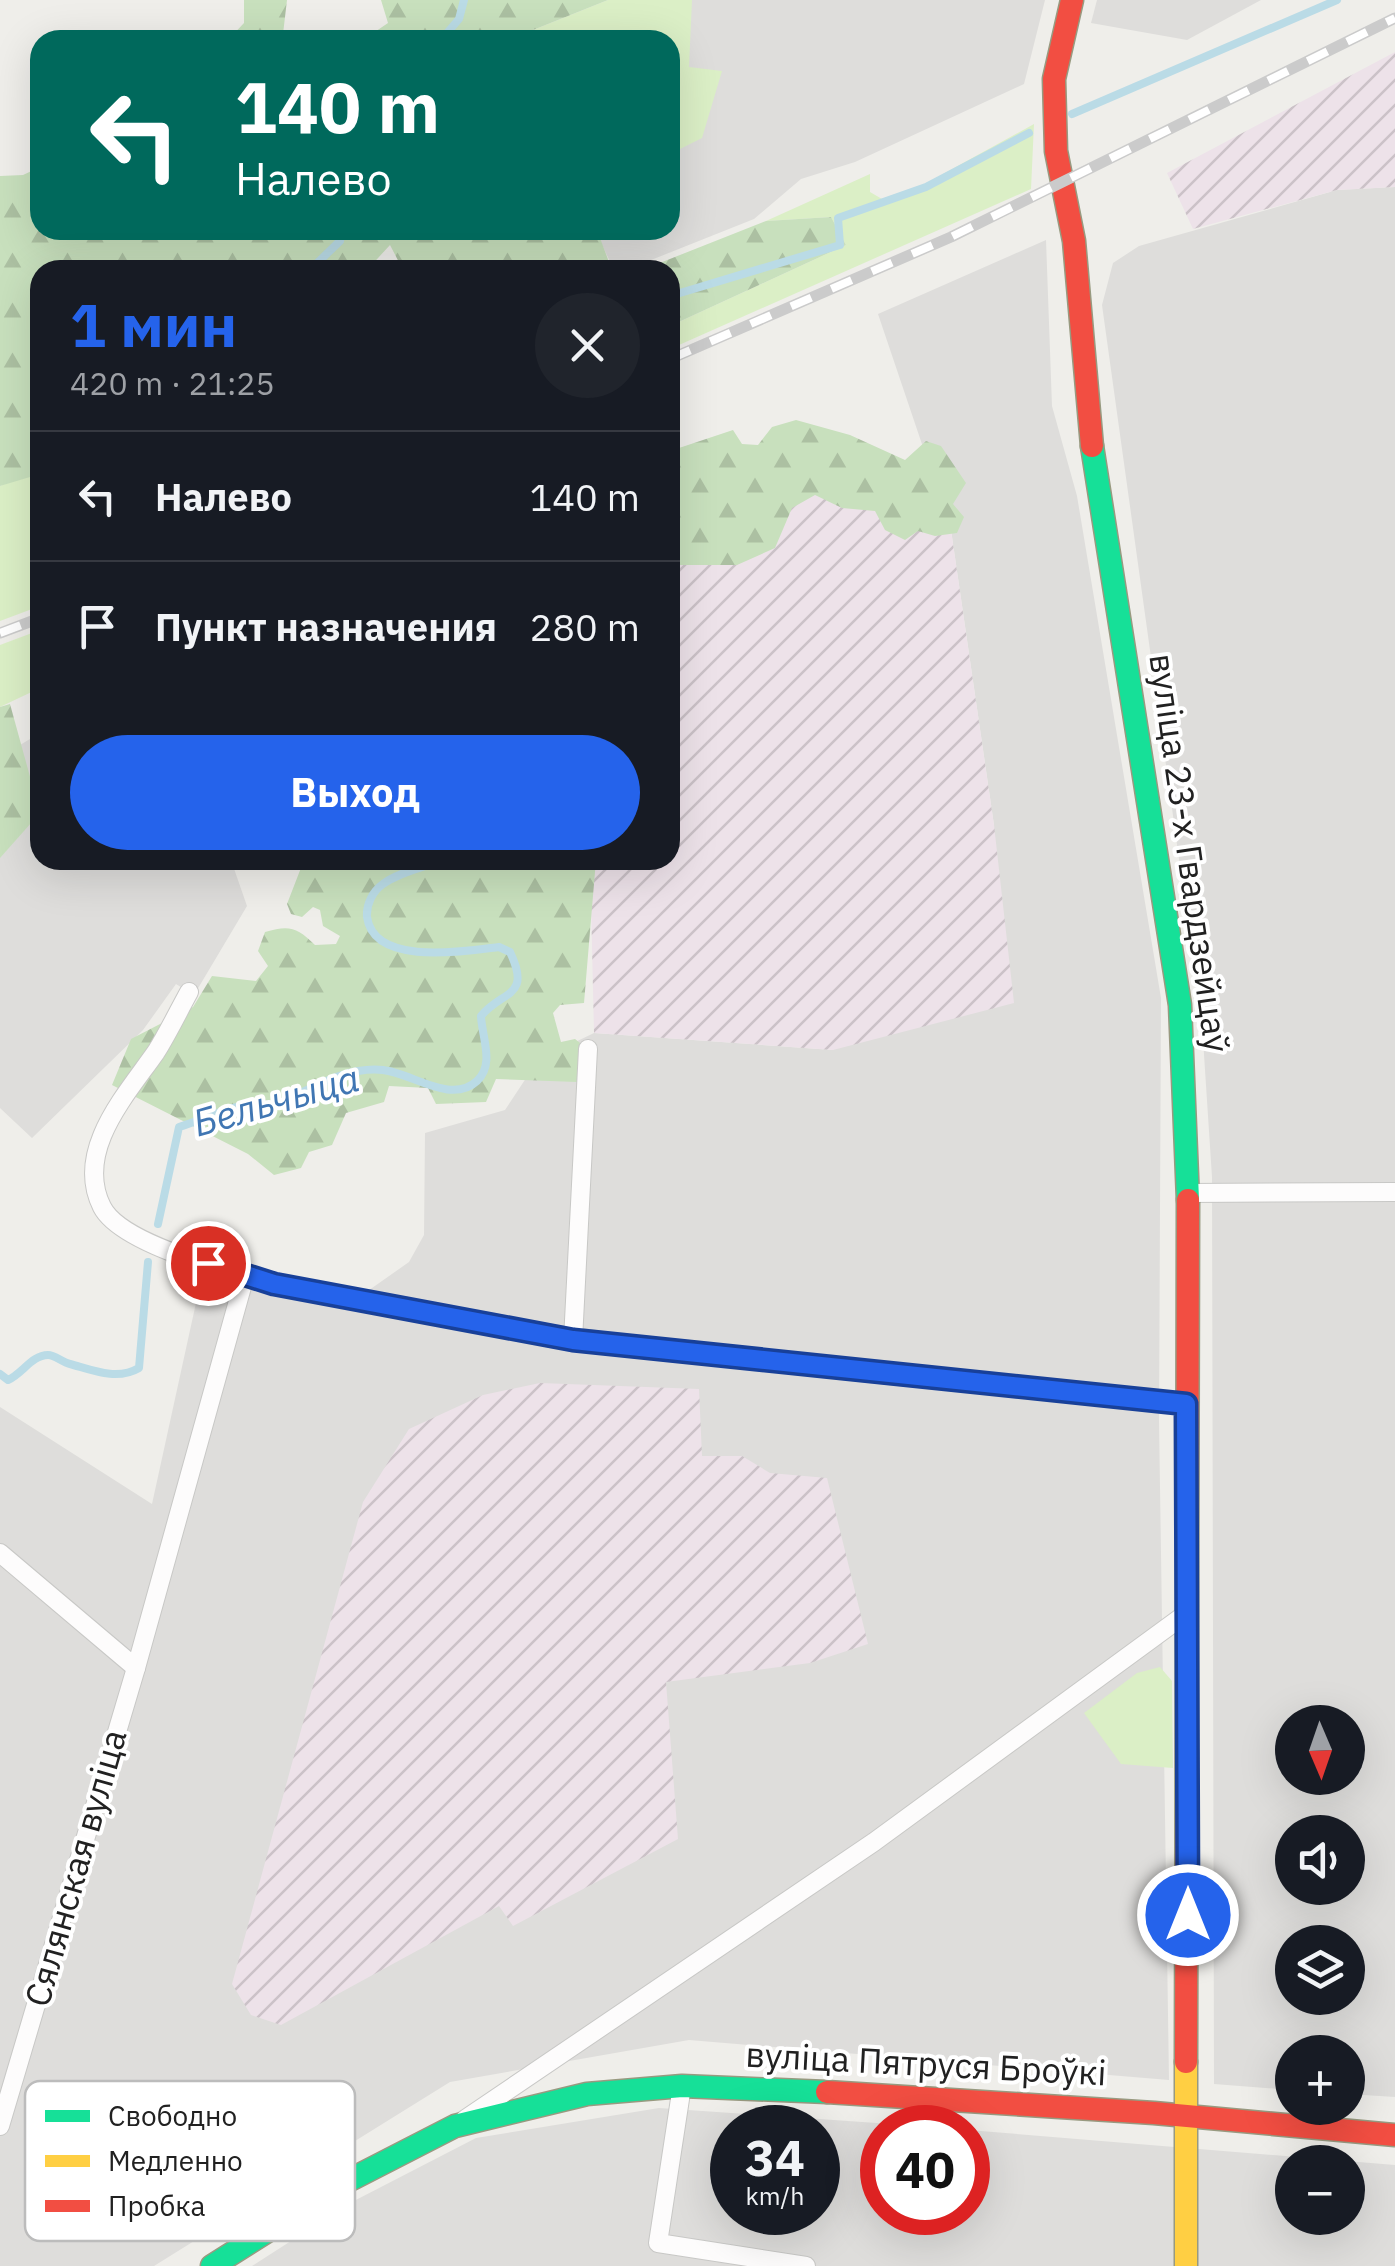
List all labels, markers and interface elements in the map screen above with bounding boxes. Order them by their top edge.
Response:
text: 140 m [235,61,440,152]
icon: left [70,70,200,200]
text: Налево [235,149,392,207]
text: 1 мин [70,285,237,364]
button: close [535,293,640,398]
text: 420 m · 21:25 [70,362,275,404]
icon: left [70,469,125,524]
text: Налево [155,472,292,521]
text: 140 m [529,472,640,521]
icon: arrive [70,599,125,654]
text: Пункт назначения [155,602,497,651]
text: 280 m [529,602,640,651]
street label: вуліца 23-х Гвардзейцаў [1139,650,1241,1055]
button: Выход [70,735,640,850]
water label: Бельчыца [187,1052,364,1147]
pin [166,1221,251,1306]
icon: arrive [181,1236,236,1291]
north arrow [1275,1705,1365,1795]
map controls [1275,1705,1365,2235]
street label: Сялянская вуліца [14,1724,137,2012]
button: sound [1275,1815,1365,1905]
position arrow [1136,1863,1240,1967]
button: layers [1275,1925,1365,2015]
street label: вуліца Пятруся Броўкі [744,2031,1108,2095]
button: + [1275,2035,1365,2125]
legend [25,2081,355,2241]
text: Свободно [108,2097,237,2134]
speed limit sign: 40 [860,2105,990,2235]
text: 34 [745,2125,805,2190]
text: Медленно [108,2142,243,2179]
button: − [1275,2145,1365,2235]
text: km/h [746,2179,804,2212]
text: Пробка [108,2187,205,2224]

